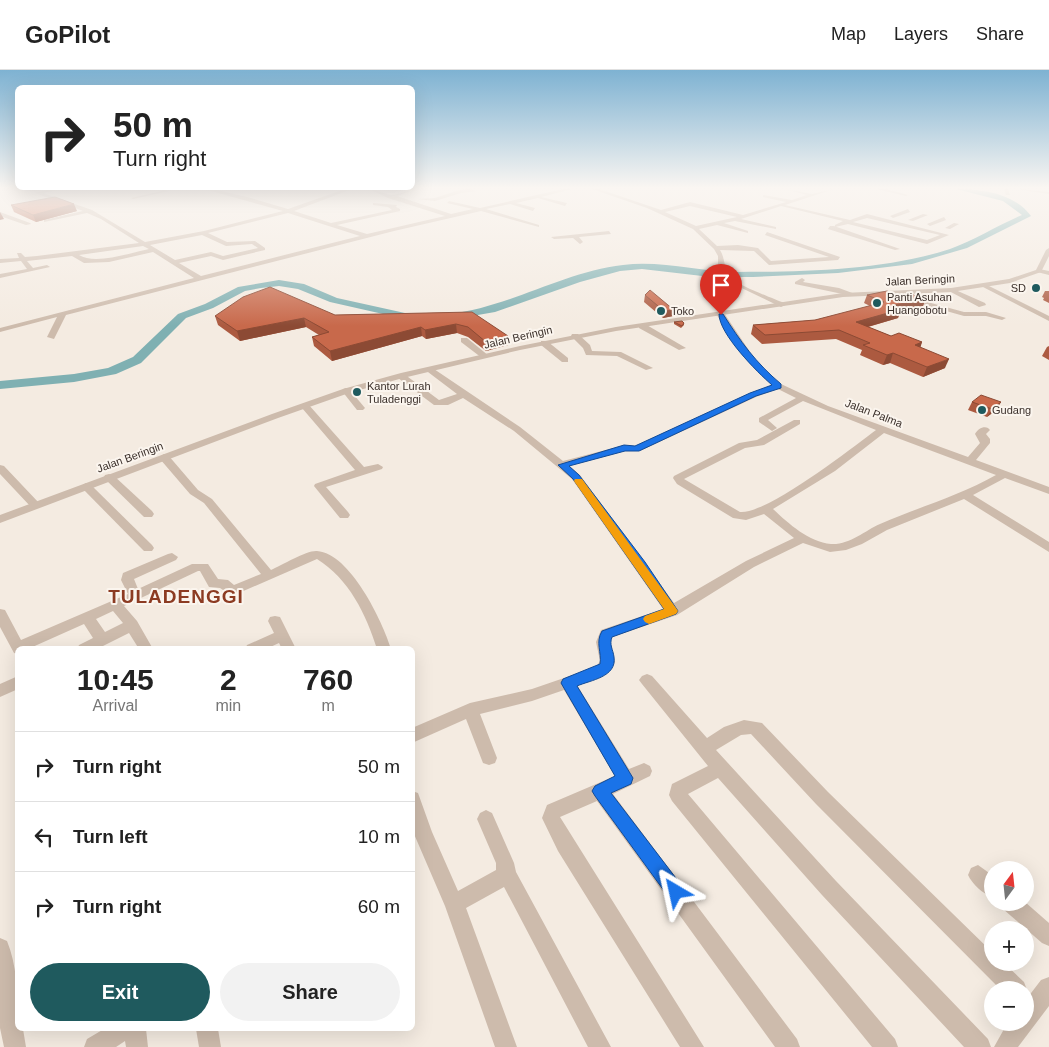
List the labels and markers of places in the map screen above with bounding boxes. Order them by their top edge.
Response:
pin [700,264,742,315]
place label: SD [1011,282,1026,294]
marker: SD [1030,282,1042,294]
place label: Panti Asuhan Huangobotu [887,291,952,316]
marker: Panti Asuhan Huangobotu [871,297,883,309]
marker: Toko [655,305,667,317]
place label: Toko [671,305,694,317]
place label: Kantor Lurah Tuladenggi [367,380,431,405]
marker: Kantor Lurah Tuladenggi [351,386,363,398]
marker: Gudang [976,404,988,416]
place label: Gudang [992,404,1031,416]

